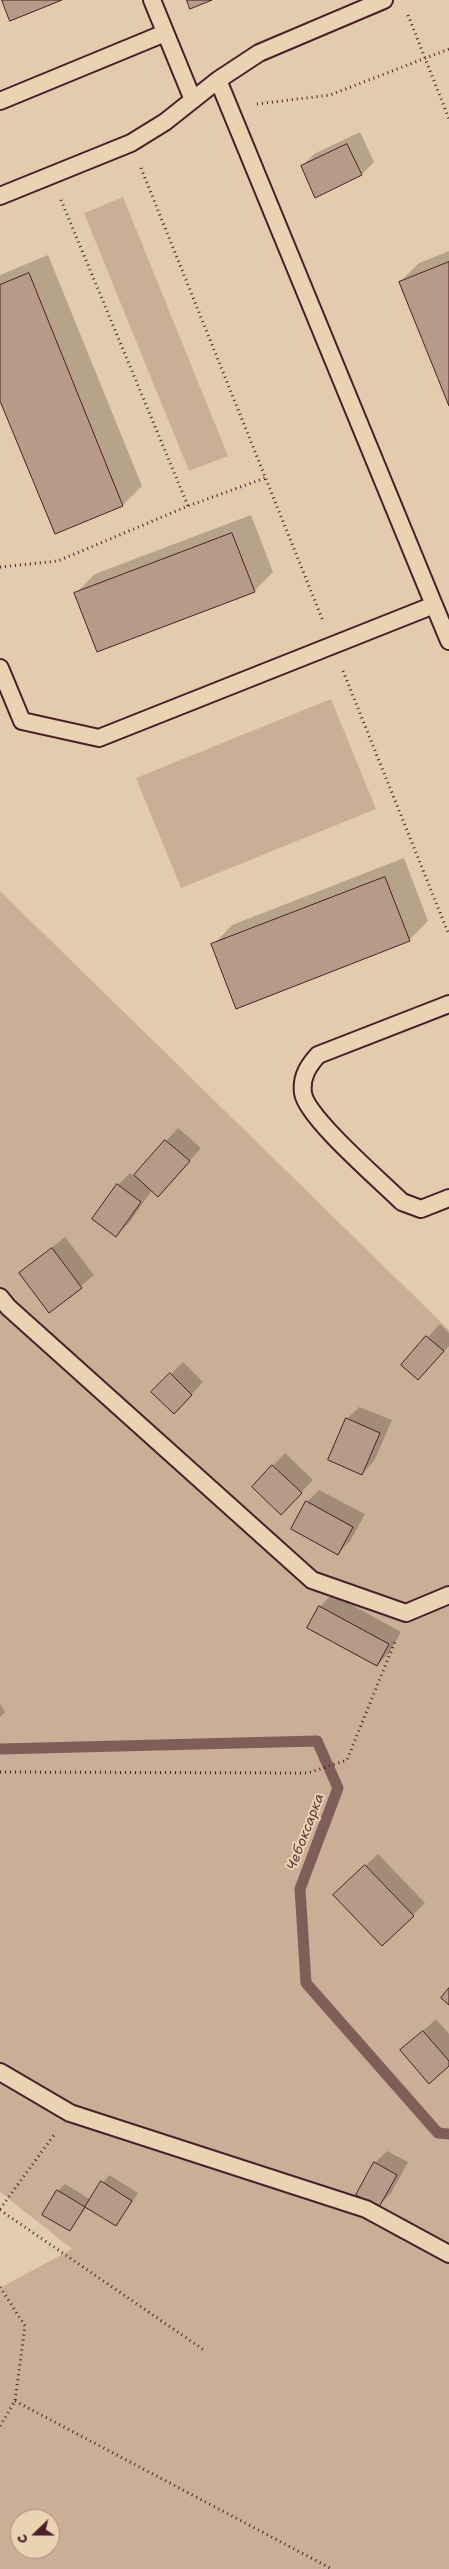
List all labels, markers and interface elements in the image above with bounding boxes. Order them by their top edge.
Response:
water label: Чебоксарка [284,1791,328,1873]
north arrow [10,2509,60,2559]
text: С [12,2532,32,2547]

